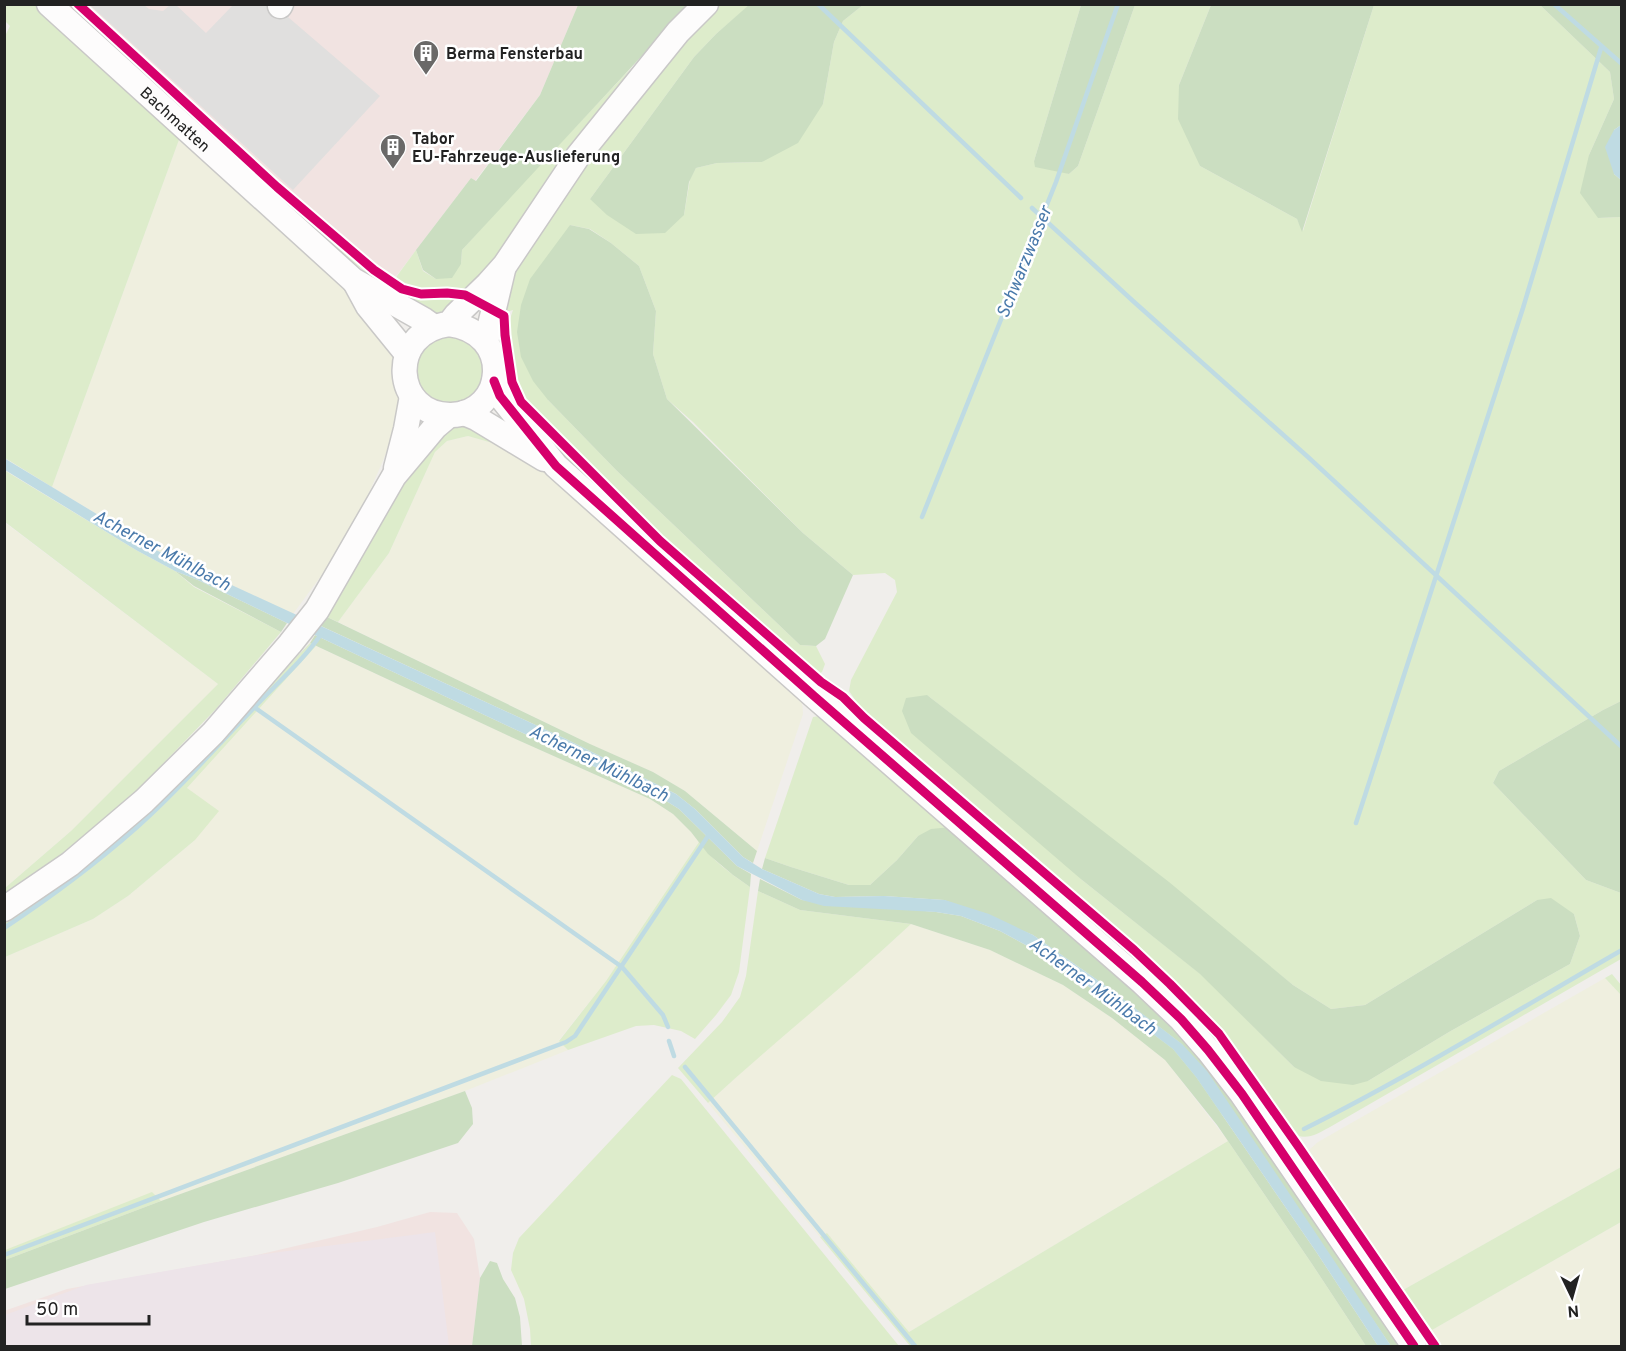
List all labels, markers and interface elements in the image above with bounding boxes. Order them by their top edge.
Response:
building icon: Berma Fensterbau [411,38,441,76]
place label: Berma Fensterbau [446,45,583,65]
street label: Bachmatten [135,83,214,157]
place label: Tabor EU-Fahrzeuge-Auslieferung [412,130,620,168]
building icon: Tabor EU-Fahrzeuge-Auslieferung [378,132,408,170]
water label: Schwarzwasser [992,201,1059,322]
water label: Acherner Mühlbach [89,505,234,597]
water label: Acherner Mühlbach [525,721,672,808]
water label: Acherner Mühlbach [1024,933,1161,1041]
north arrow [1542,1267,1602,1327]
scale bar [27,1288,148,1326]
text: 50 m [36,1299,78,1322]
text: N [1567,1299,1580,1320]

